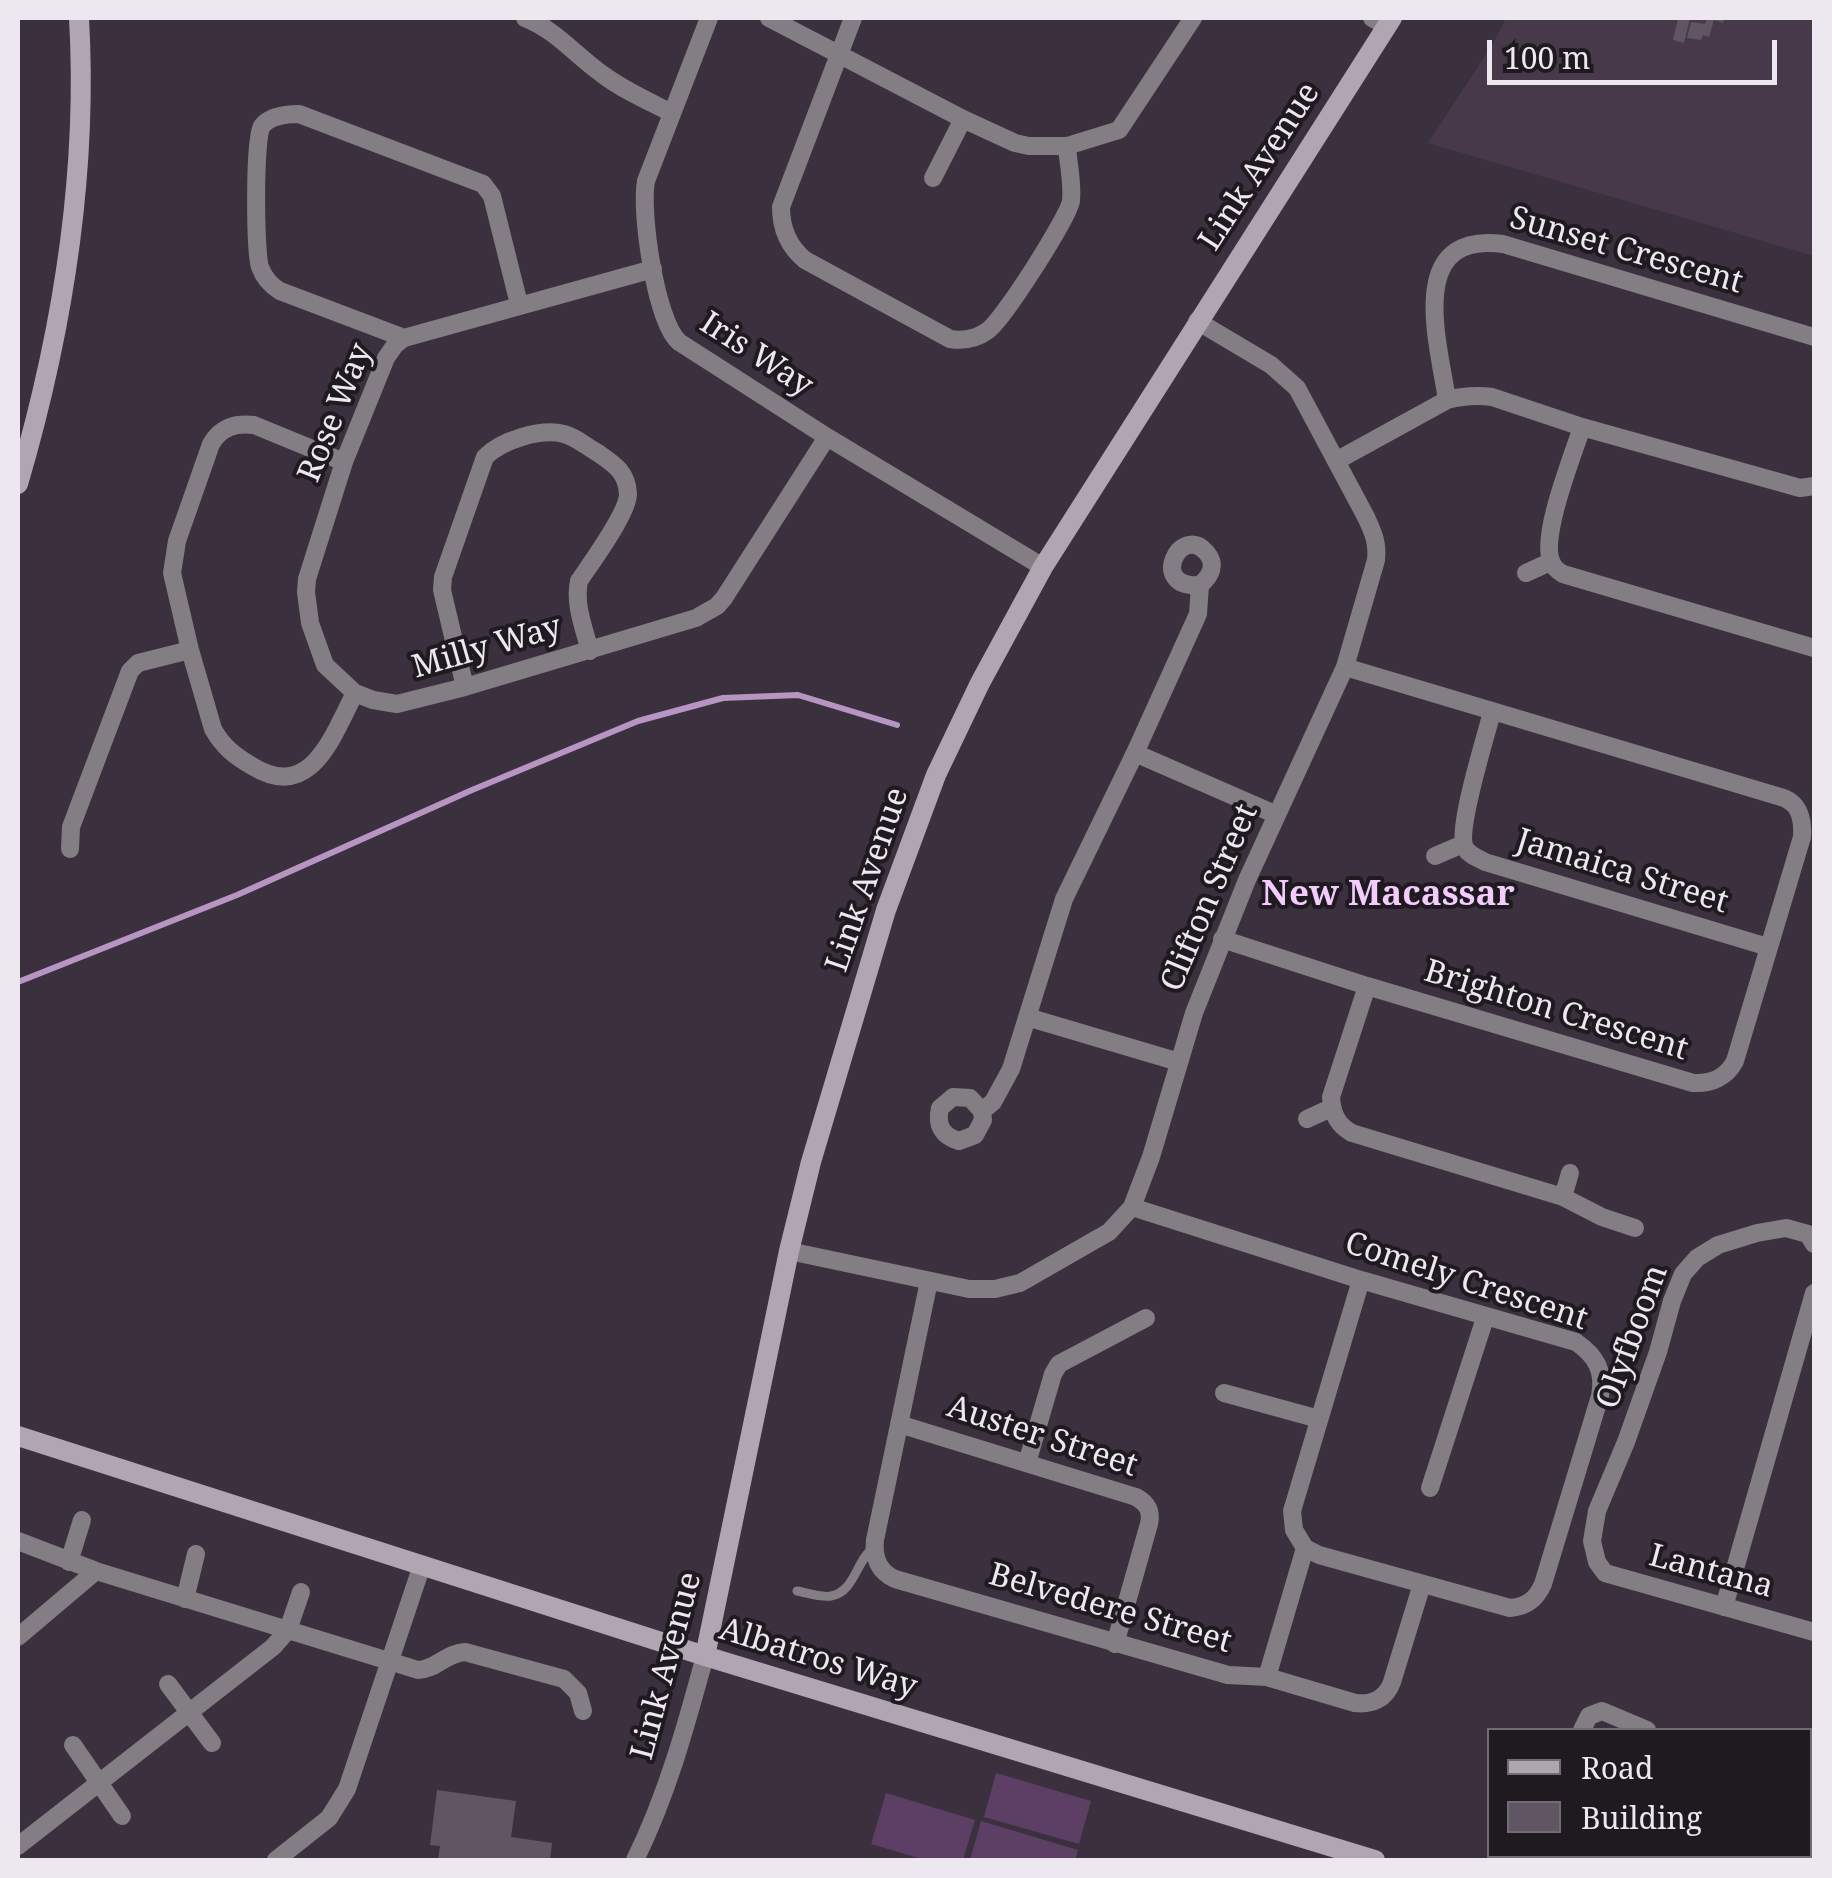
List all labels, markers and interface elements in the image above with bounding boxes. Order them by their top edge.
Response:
scale bar [1492,20,1782,82]
text: 100 m [1504,37,1590,78]
street label: Link Avenue [1192,76,1328,258]
street label: Sunset Crescent [1505,199,1747,303]
street label: Iris Way [692,304,820,406]
street label: Rose Way [291,338,381,488]
street label: Milly Way [408,608,566,688]
street label: Link Avenue [819,783,917,977]
street label: Clifton Street [1153,799,1267,997]
street label: Jamaica Street [1512,822,1732,922]
district label: New Macassar [1261,874,1515,916]
street label: Brighton Crescent [1420,953,1692,1069]
street label: Comely Crescent [1340,1225,1592,1339]
street label: Olyfboom [1589,1260,1677,1414]
street label: Auster Street [942,1388,1142,1486]
street label: Lantana [1645,1537,1777,1607]
street label: Belvedere Street [984,1556,1236,1662]
street label: Link Avenue [624,1568,710,1764]
street label: Albatros Way [715,1611,921,1707]
legend [1487,1728,1812,1858]
text: Road [1581,1747,1653,1788]
text: Building [1581,1797,1702,1838]

